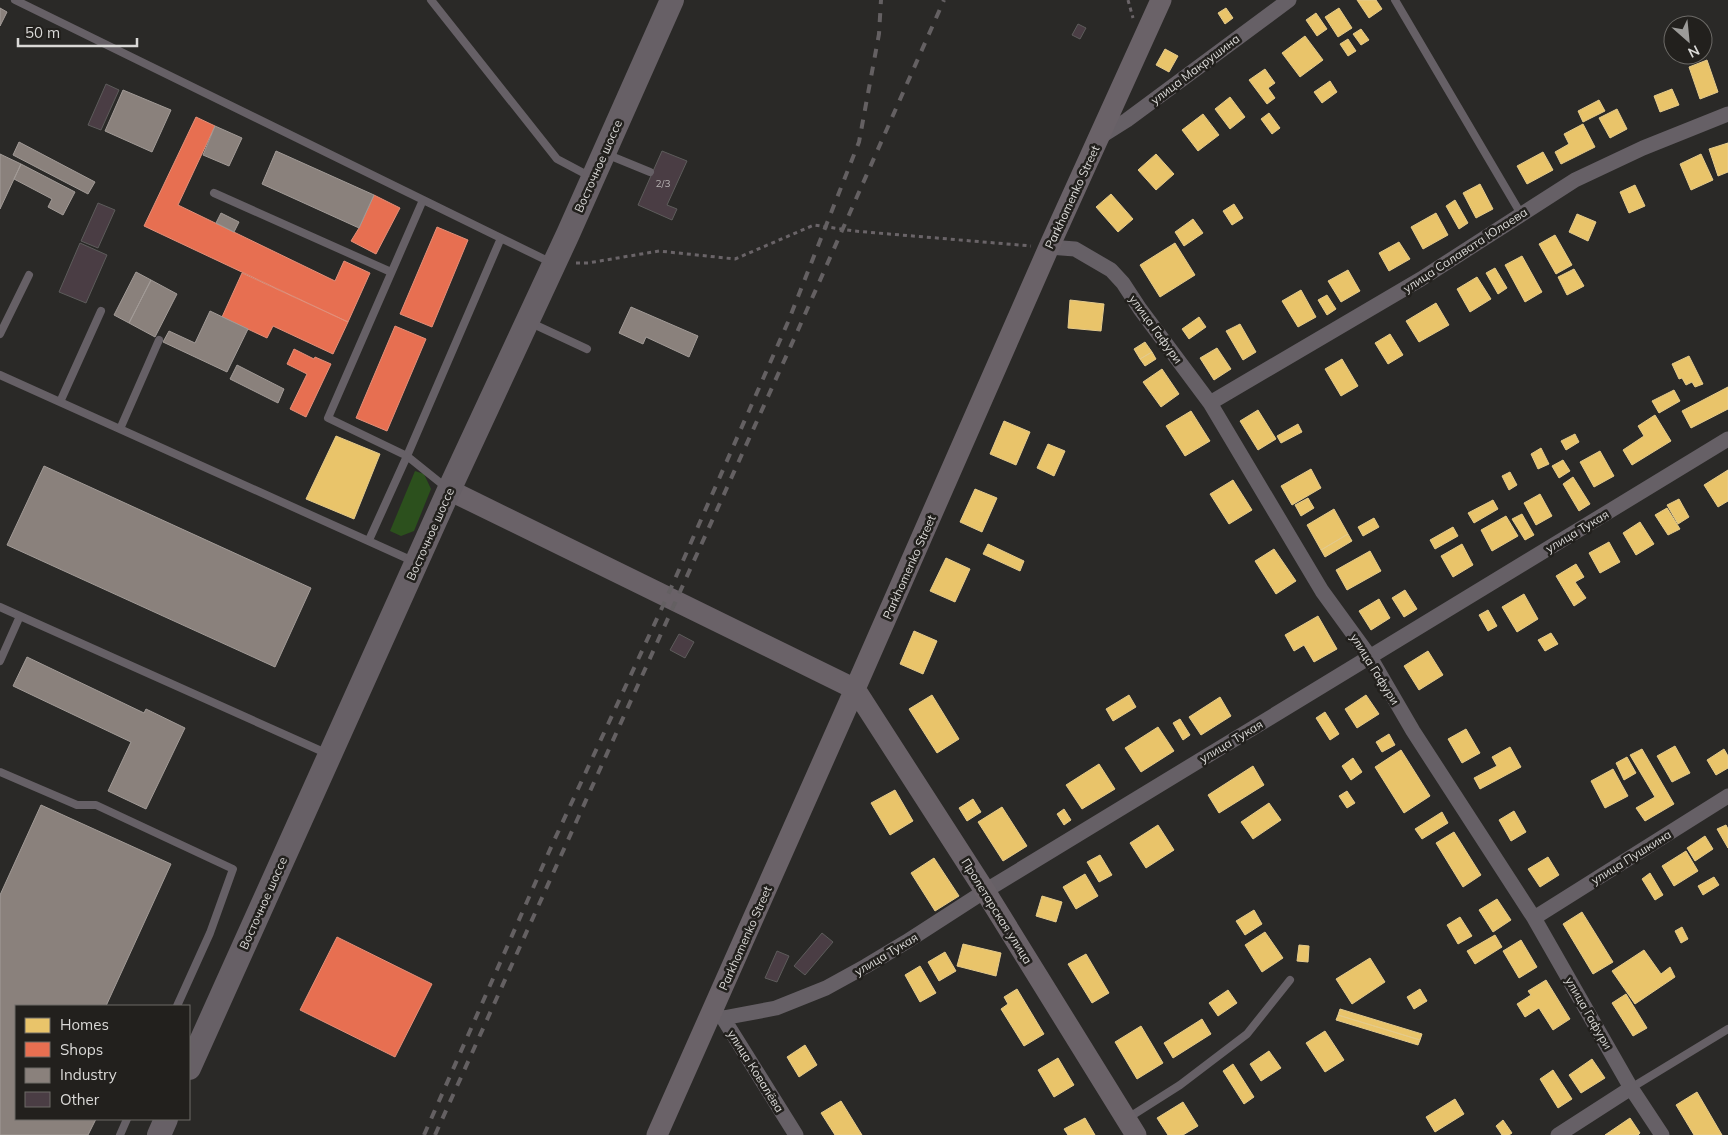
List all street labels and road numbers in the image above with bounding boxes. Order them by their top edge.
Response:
street label: улица Макрушина [1148,31,1242,107]
street label: Восточное шоссе [571,117,625,215]
street label: Parkhomenko Street [1041,143,1103,251]
street label: улица Салавата Юлаева [1400,204,1530,296]
street label: улица Гафури [1126,292,1186,366]
street label: Восточное шоссе [403,485,457,583]
street label: улица Тукая [1543,506,1611,556]
street label: Parkhomenko Street [879,513,939,621]
street label: улица Гафури [1347,631,1403,707]
street label: улица Тукая [1197,716,1265,766]
street label: улица Пушкина [1588,826,1674,888]
street label: Восточное шоссе [236,854,290,952]
street label: Пролетарская улица [958,855,1036,967]
street label: Parkhomenko Street [715,884,775,992]
street label: улица Тукая [852,929,920,979]
street label: улица Гафури [1562,974,1616,1052]
street label: улица Ковалёва [725,1027,787,1115]

